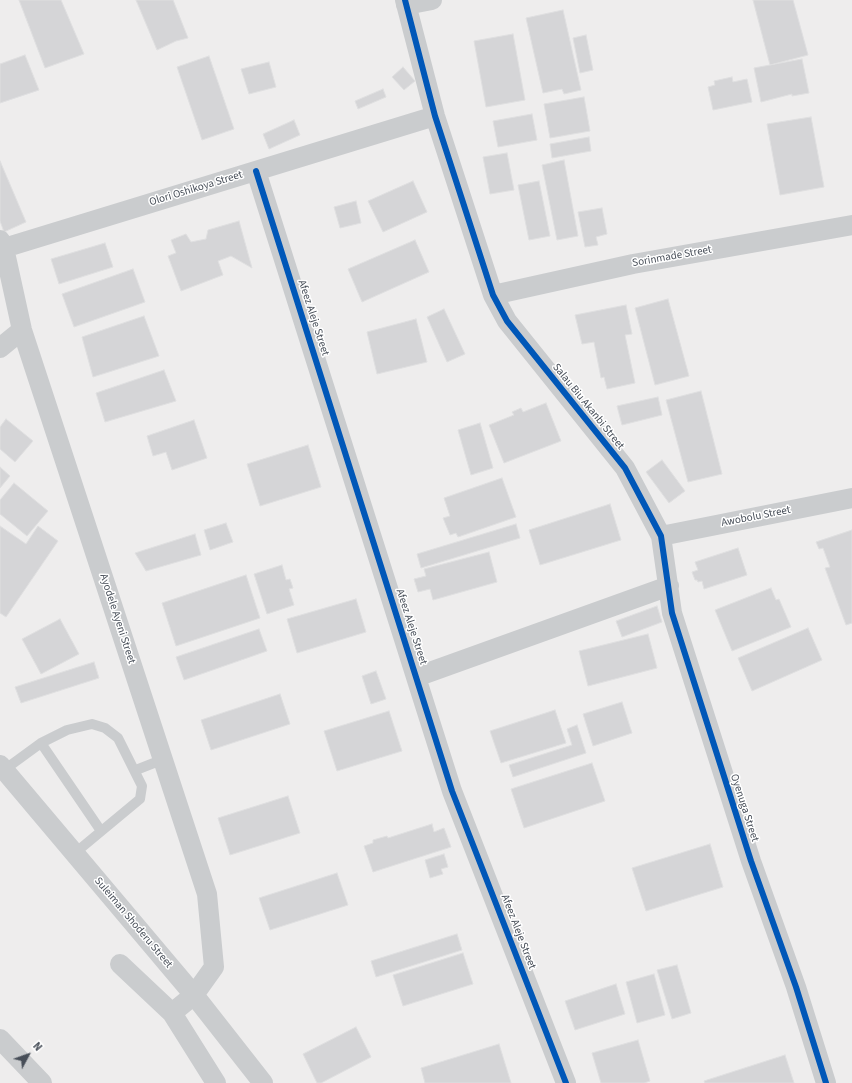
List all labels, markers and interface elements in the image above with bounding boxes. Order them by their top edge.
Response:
street label: Olori Oshikoya Street [148,169,244,209]
street label: Sorinmade Street [631,244,713,270]
street label: Afeez Aleje Street [295,278,331,358]
street label: Salau Biu Akanbi Street [549,361,627,453]
street label: Awobolu Street [720,504,792,530]
street label: Ayodele Ayeni Street [96,572,138,666]
street label: Afeez Aleje Street [393,587,429,667]
street label: Oyenuga Street [727,772,761,844]
street label: Suleiman Shoderu Street [91,875,175,971]
street label: Afeez Aleje Street [498,893,538,971]
north arrow [8,1035,48,1075]
text: N [29,1039,45,1054]

